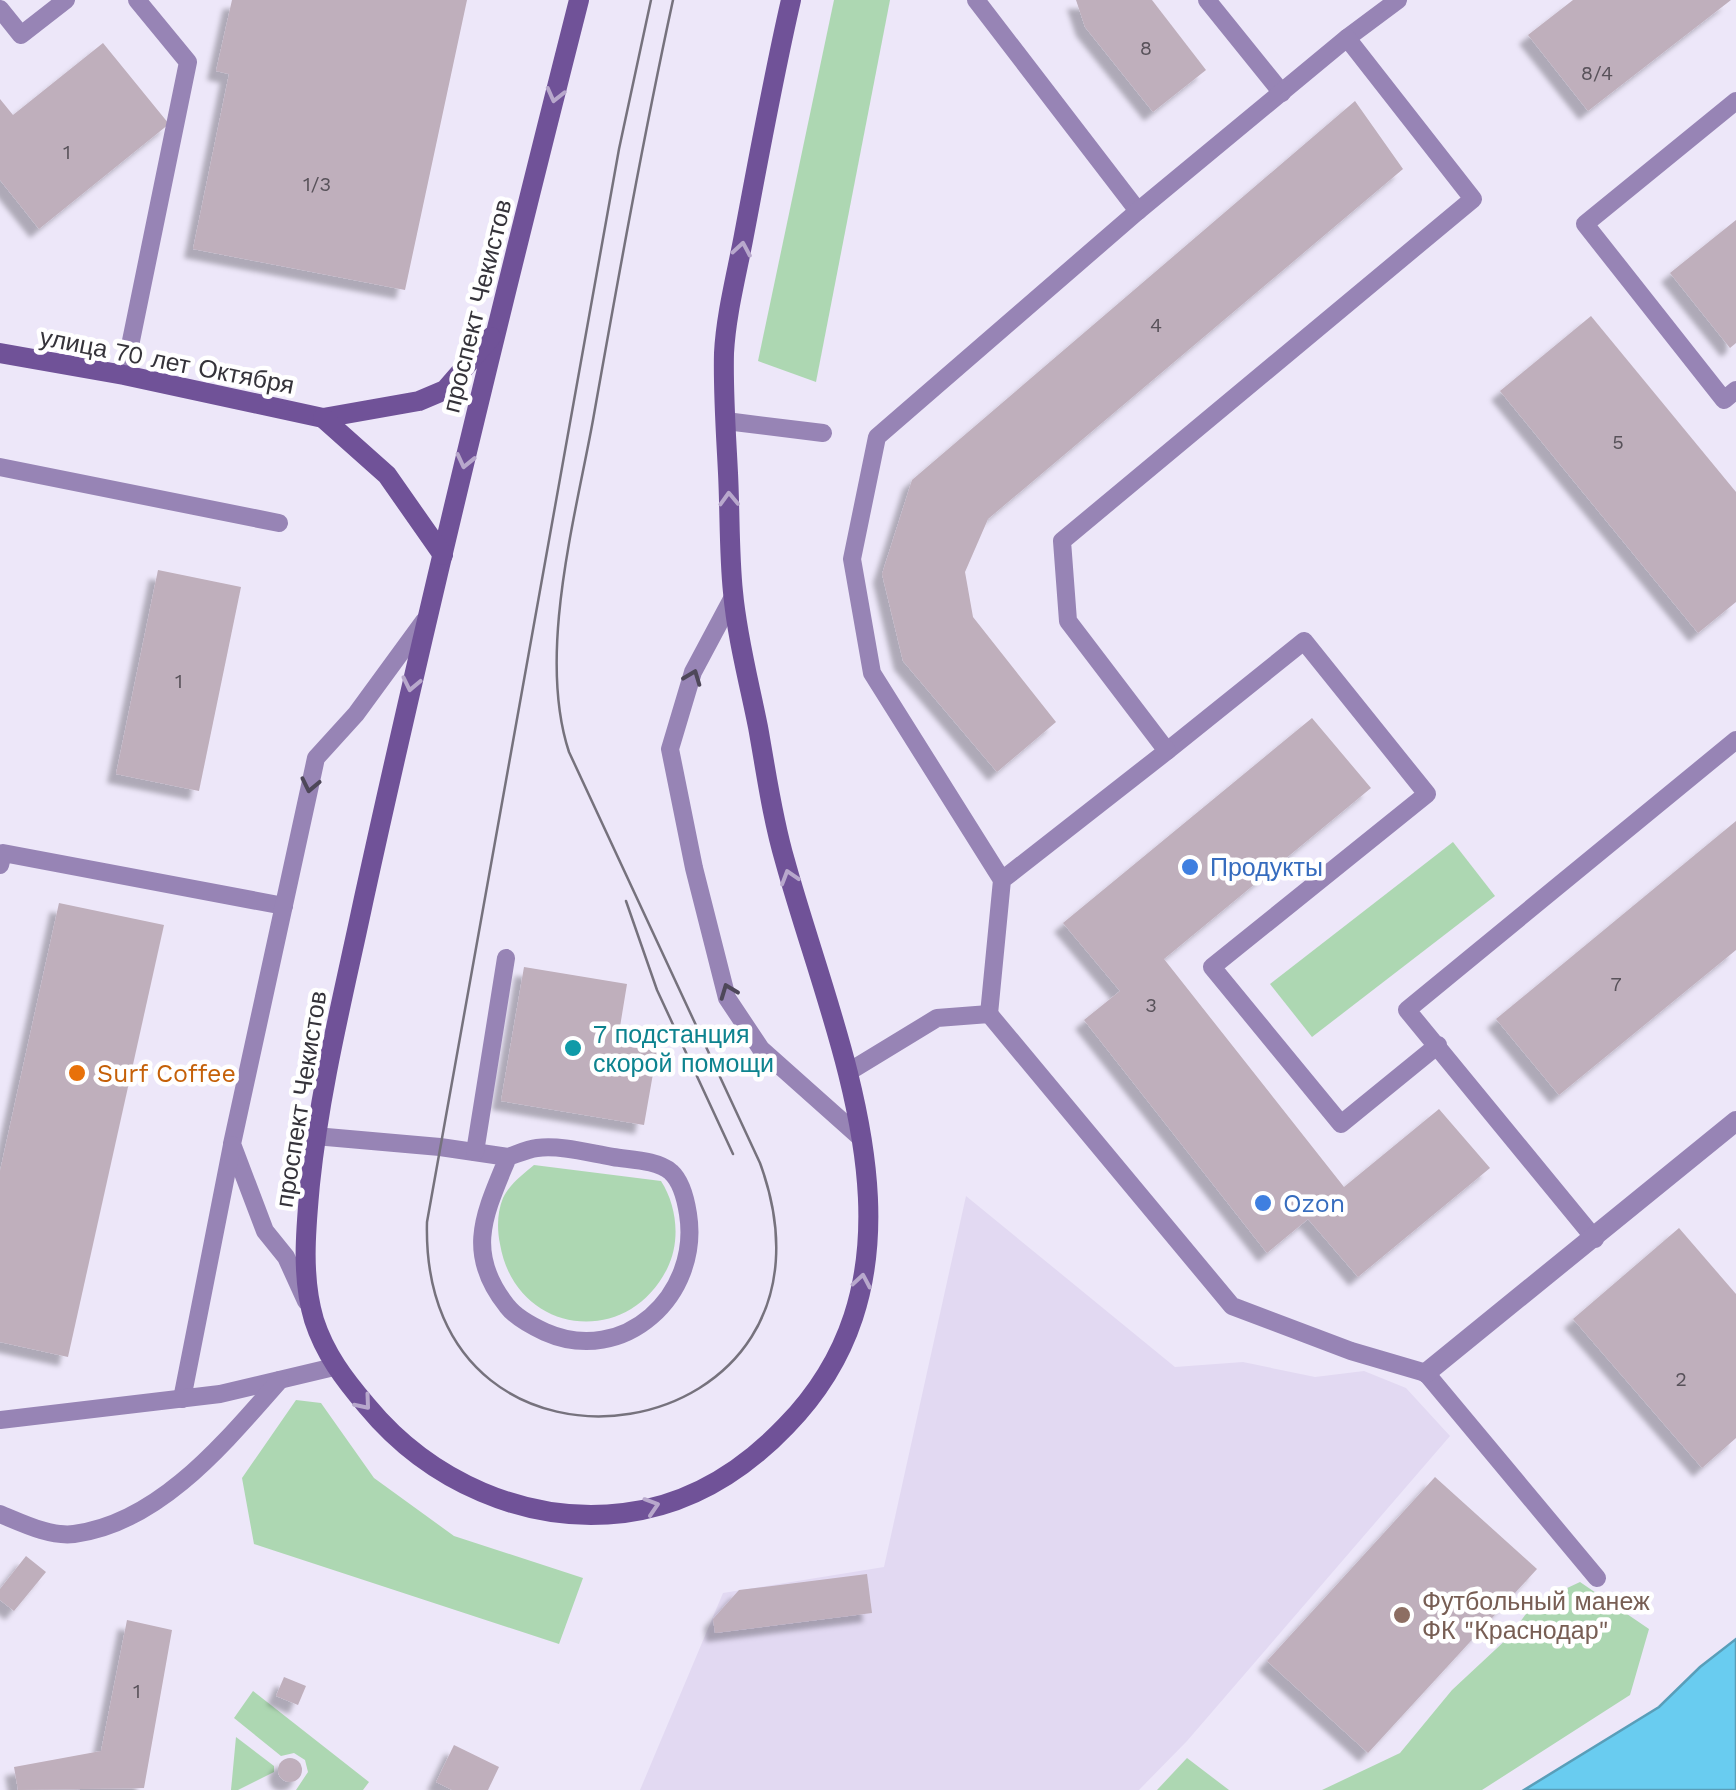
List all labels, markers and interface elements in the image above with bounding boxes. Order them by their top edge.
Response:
house number: 8 [1140,36,1152,60]
house number: 8/4 [1581,61,1613,85]
one-way arrow [546,85,567,103]
house number: 1 [63,140,71,164]
house number: 1/3 [303,172,331,196]
street label: проспект Чекистов [436,196,518,416]
one-way arrow [731,240,752,257]
house number: 4 [1150,313,1162,337]
street label: улица 70 лет Октября [37,322,297,400]
house number: 5 [1612,430,1624,454]
one-way arrow [456,452,477,469]
one-way arrow [719,491,740,507]
house number: 1 [175,669,183,693]
one-way arrow [681,669,701,687]
one-way arrow [401,675,422,692]
one-way arrow [301,776,322,793]
place label: Продукты [1210,853,1323,882]
marker: Продукты [1179,856,1201,878]
one-way arrow [781,869,801,886]
house number: 7 [1610,972,1622,996]
one-way arrow [719,983,739,1001]
street label: проспект Чекистов [270,989,332,1209]
house number: 3 [1145,993,1157,1017]
place label: 7 подстанция скорой помощи [593,1020,774,1078]
marker: 7 подстанция скорой помощи [562,1037,584,1059]
place label: Surf Coffee [97,1059,236,1088]
marker: Surf Coffee [66,1062,88,1084]
place label: Ozon [1283,1189,1345,1218]
marker: Ozon [1252,1192,1274,1214]
one-way arrow [851,1273,872,1290]
house number: 2 [1675,1367,1687,1391]
one-way arrow [352,1391,370,1409]
one-way arrow [643,1498,660,1518]
place label: Футбольный манеж ФК "Краснодар" [1422,1587,1650,1645]
marker: Футбольный манеж ФК "Краснодар" [1391,1604,1413,1626]
house number: 1 [133,1679,141,1703]

